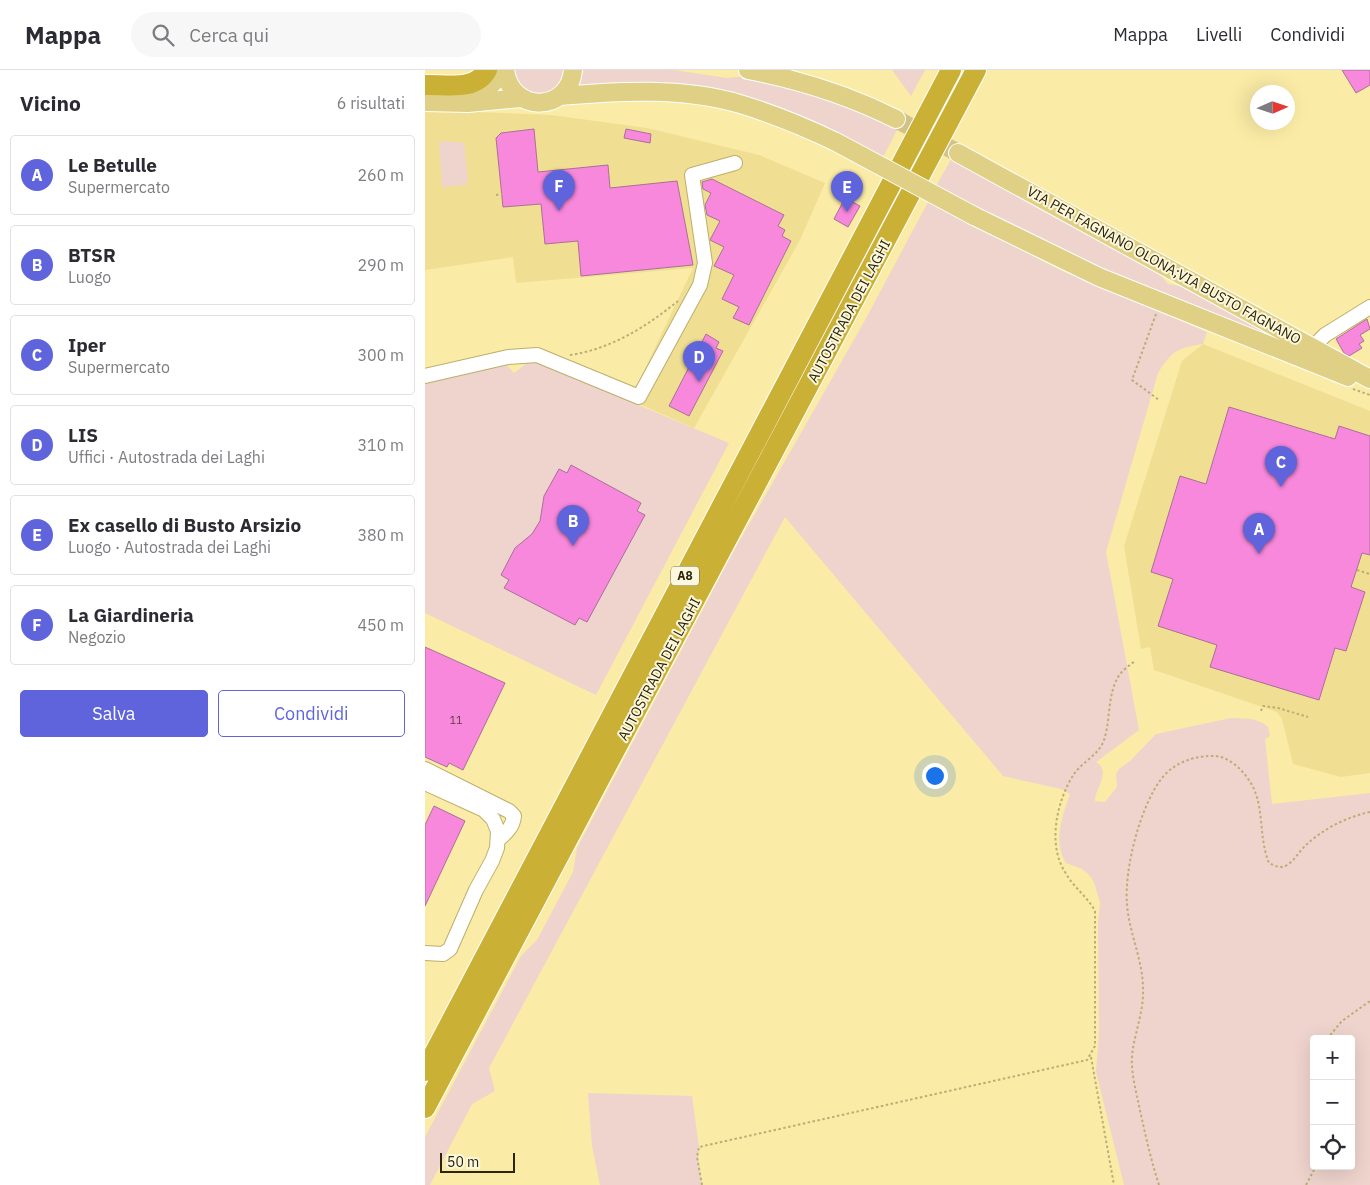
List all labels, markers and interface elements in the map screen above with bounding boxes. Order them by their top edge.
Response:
search box [131,12,481,57]
text: Mappa [25,19,101,51]
icon: search [149,21,177,49]
text: Cerca qui [189,23,269,47]
text: Mappa [1113,23,1168,46]
text: Livelli [1196,23,1242,46]
text: Condividi [1270,23,1345,46]
north arrow [1250,85,1295,130]
text: Vicino [20,89,81,117]
text: 6 risultati [337,93,405,113]
text: Le Betulle [68,153,157,177]
text: A [32,165,42,185]
text: 260 m [357,165,404,185]
pin: F [543,170,575,211]
pin: E [831,171,863,212]
text: Supermercato [68,177,170,197]
street label: VIA PER FAGNANO OLONA;VIA BUSTO FAGNANO [1024,182,1304,348]
street label: AUTOSTRADA DEI LAGHI [804,237,894,385]
text: BTSR [68,243,116,267]
text: B [32,255,42,275]
text: 290 m [357,255,404,275]
text: Luogo [68,267,111,287]
text: Iper [68,333,106,357]
pin: D [683,341,715,382]
text: C [32,345,42,365]
text: 300 m [357,345,404,365]
text: Supermercato [68,357,170,377]
text: LIS [68,423,98,447]
text: D [31,435,43,455]
text: 310 m [357,435,404,455]
pin: C [1265,446,1297,487]
text: Uffici · Autostrada dei Laghi [68,447,265,467]
pin: B [557,505,589,546]
text: Ex casello di Busto Arsizio [68,513,301,537]
pin: A [1243,513,1275,554]
text: E [32,525,42,545]
text: 380 m [357,525,404,545]
text: Luogo · Autostrada dei Laghi [68,537,271,557]
road number: A8 [671,566,699,586]
street label: AUTOSTRADA DEI LAGHI [614,595,704,743]
text: La Giardineria [68,603,194,627]
text: F [32,615,42,635]
text: 450 m [357,615,404,635]
text: Negozio [68,627,126,647]
button: Salva [20,690,208,737]
button: Condividi [218,690,405,737]
house number: 11 [449,713,463,727]
your location [922,763,948,789]
map controls [1310,1035,1355,1170]
button: + [1310,1035,1355,1080]
button: − [1310,1080,1355,1125]
button: locate [1310,1125,1355,1170]
scale bar [440,1150,515,1173]
text: 50 m [447,1153,479,1171]

